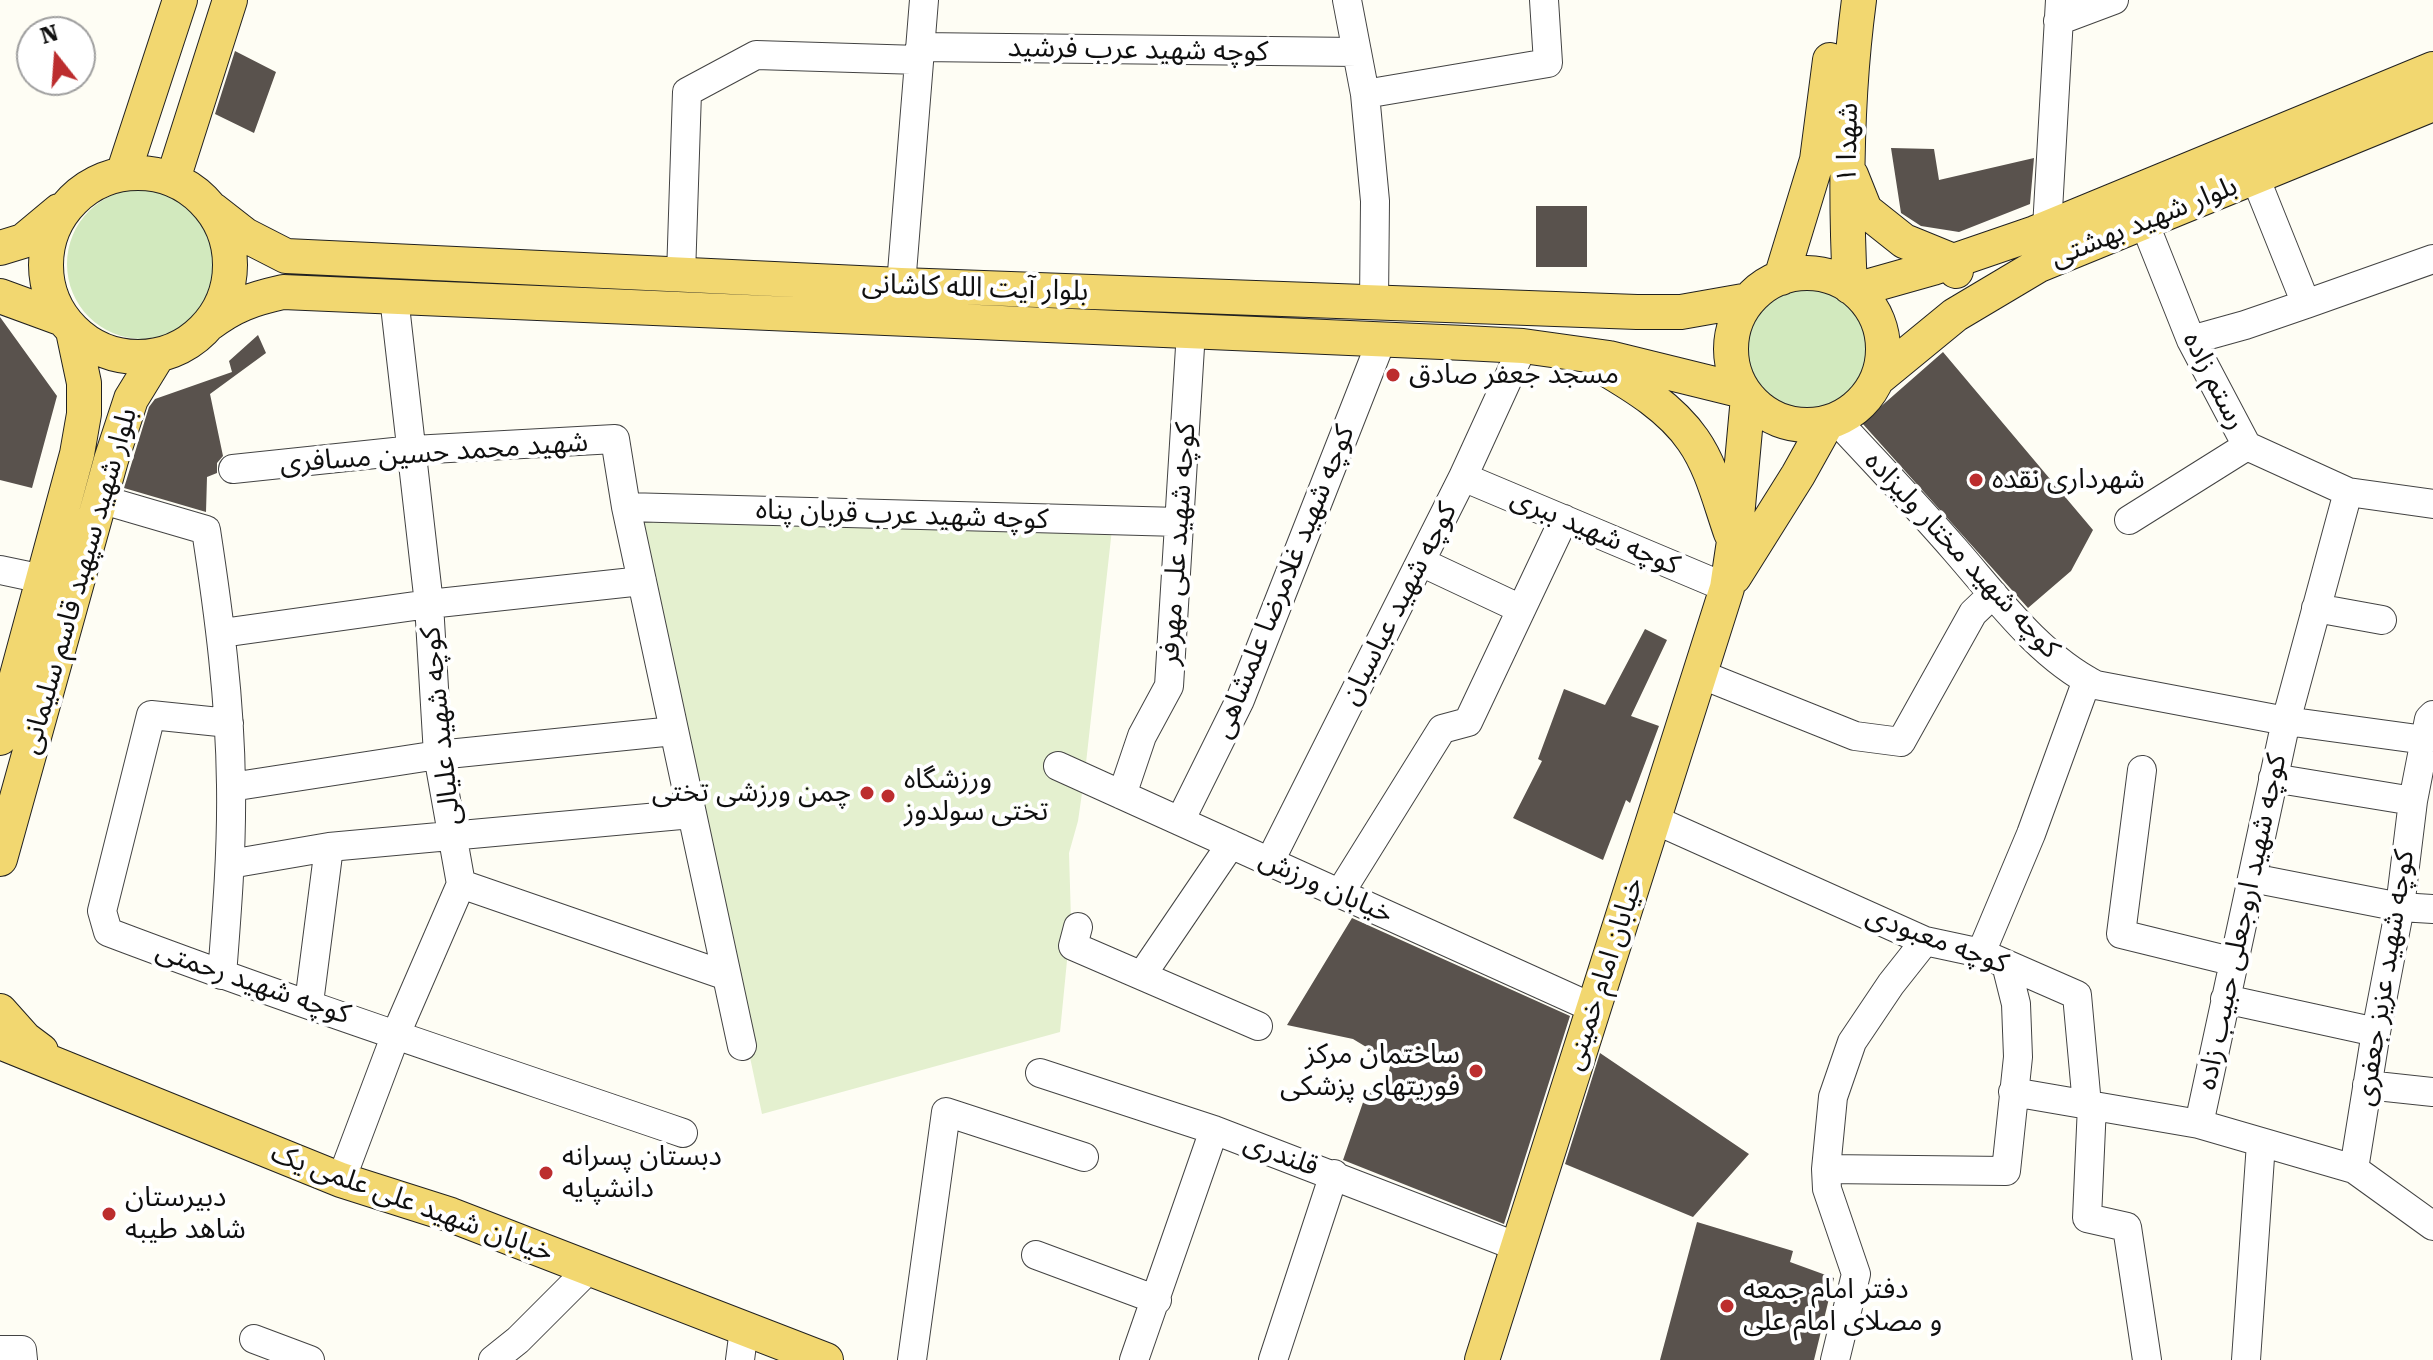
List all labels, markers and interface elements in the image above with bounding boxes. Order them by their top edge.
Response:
north arrow [16,16,96,96]
text: N [38,20,61,49]
street label: کوچه شهید عرب فرشید [1007,31,1269,69]
street label: شهدا ۱ [1830,102,1866,184]
street label: بلوار شهید بهشتی [2046,169,2242,275]
street label: بلوار آیت الله کاشانی [861,267,1089,309]
street label: رستم زاده [2175,326,2253,436]
place label: مسجد جعفر صادق [1409,358,1619,392]
marker: مسجد جعفر صادق [1384,366,1402,384]
street label: بلوار شهید سپهبد قاسم سلیمانی [13,404,145,758]
street label: کوچه شهید علی مهرفر [1153,421,1203,667]
street label: کوچه شهید غلامرضا علمشاهی [1206,421,1362,743]
street label: شهید محمد حسین مسافری [279,425,589,481]
street label: کوچه شهید مختار ولیزاده [1857,444,2067,666]
place label: شهرداری نقده [1992,463,2145,497]
marker: شهرداری نقده [1967,471,1985,489]
street label: کوچه شهید ببری [1506,481,1684,583]
street label: کوچه شهید عرب قربان پناه [755,493,1049,537]
street label: کوچه شهید عباسیان [1334,497,1464,711]
street label: کوچه شهید علیالی [414,625,468,827]
street label: کوچه شهید اروجعلی حبیب زاده [2190,751,2294,1093]
place label: ورزشگاه تختی سولدوز [904,763,1048,829]
place label: چمن ورزشی تختی [652,776,851,810]
marker: چمن ورزشی تختی [858,784,876,802]
marker: ورزشگاه تختی سولدوز [879,787,897,805]
street label: خیابان ورزش [1254,843,1398,931]
street label: کوچه شهید عزیز جعفری [2348,848,2422,1108]
street label: خیابان امام خمینی [1557,873,1651,1075]
street label: کوچه معبودی [1861,899,2013,981]
street label: کوچه شهید رحمتی [151,934,355,1032]
place label: ساختمان مرکز فوریتهای پزشکی [1280,1038,1460,1104]
marker: ساختمان مرکز فوریتهای پزشکی [1467,1062,1485,1080]
street label: قلندری [1239,1126,1323,1184]
street label: خیابان شهید علی علمی یک [266,1136,558,1270]
place label: دبستان پسرانه دانشپایه [562,1140,722,1206]
marker: دبستان پسرانه دانشپایه [537,1164,555,1182]
place label: دبیرستان شاهد طیبه [125,1181,246,1247]
marker: دبیرستان شاهد طیبه [100,1205,118,1223]
place label: دفتر امام جمعه و مصلای امام علی [1743,1273,1942,1339]
marker: دفتر امام جمعه و مصلای امام علی [1718,1297,1736,1315]

